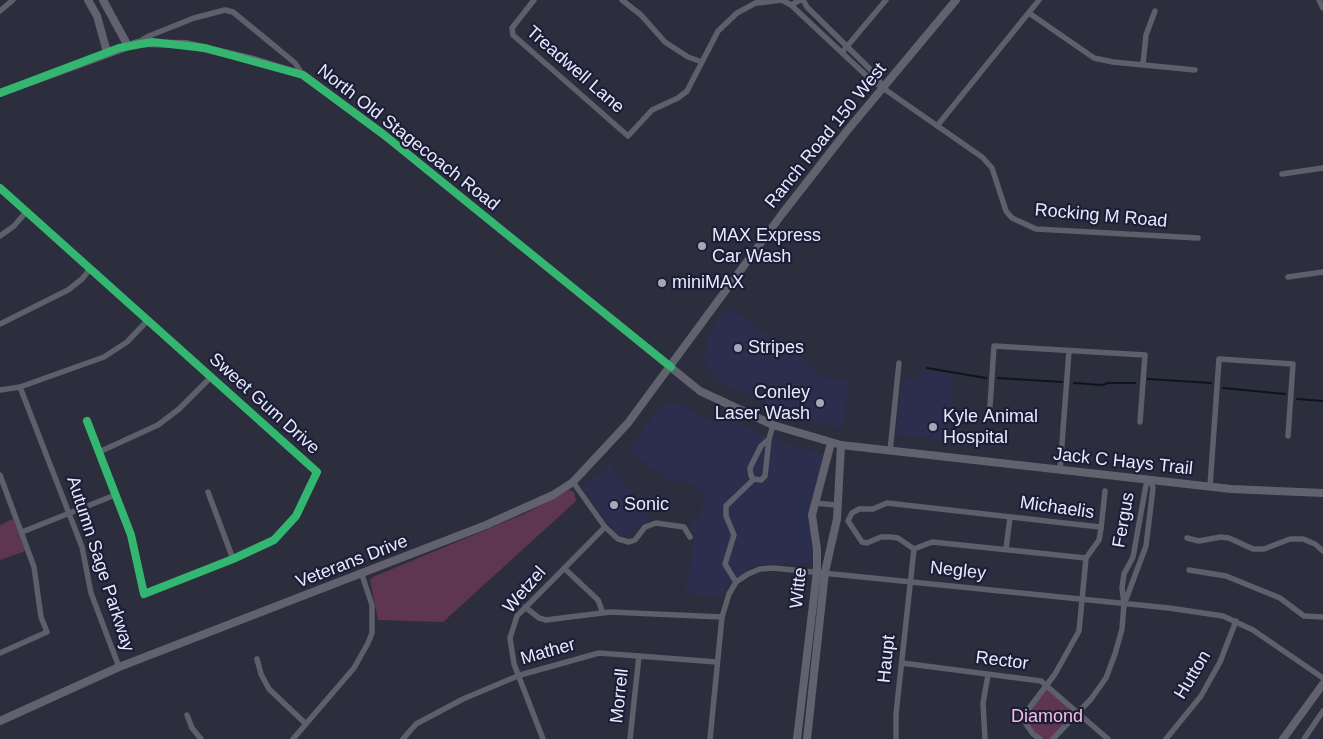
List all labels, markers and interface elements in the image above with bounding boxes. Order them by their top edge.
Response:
street label: Treadwell Lane [522,22,628,118]
street label: Ranch Road 150 West [761,59,891,213]
street label: North Old Stagecoach Road [313,60,503,216]
street label: Rocking M Road [1034,199,1168,233]
place label: MAX Express Car Wash [712,225,821,268]
marker: MAX Express Car Wash [696,240,708,252]
place label: miniMAX [672,272,744,294]
marker: miniMAX [656,277,668,289]
place label: Stripes [748,337,804,359]
marker: Stripes [732,342,744,354]
street label: Sweet Gum Drive [204,349,324,459]
place label: Conley Laser Wash [715,382,810,424]
marker: Conley Laser Wash [814,397,826,409]
place label: Kyle Animal Hospital [943,406,1038,448]
marker: Kyle Animal Hospital [927,421,939,433]
street label: Jack C Hays Trail [1052,444,1194,480]
street label: Autumn Sage Parkway [61,474,139,654]
street label: Fergus [1109,491,1139,549]
street label: Michaelis [1018,492,1096,524]
place label: Sonic [624,494,669,516]
marker: Sonic [608,499,620,511]
street label: Veterans Drive [293,531,411,593]
street label: Negley [929,557,987,585]
street label: Wetzel [499,562,551,618]
street label: Witte [786,566,812,610]
street label: Mather [518,634,578,670]
street label: Haupt [874,634,900,684]
street label: Rector [974,647,1030,675]
street label: Hutton [1170,647,1216,703]
street label: Morrell [606,668,634,724]
park label: Diamond [1011,706,1083,728]

